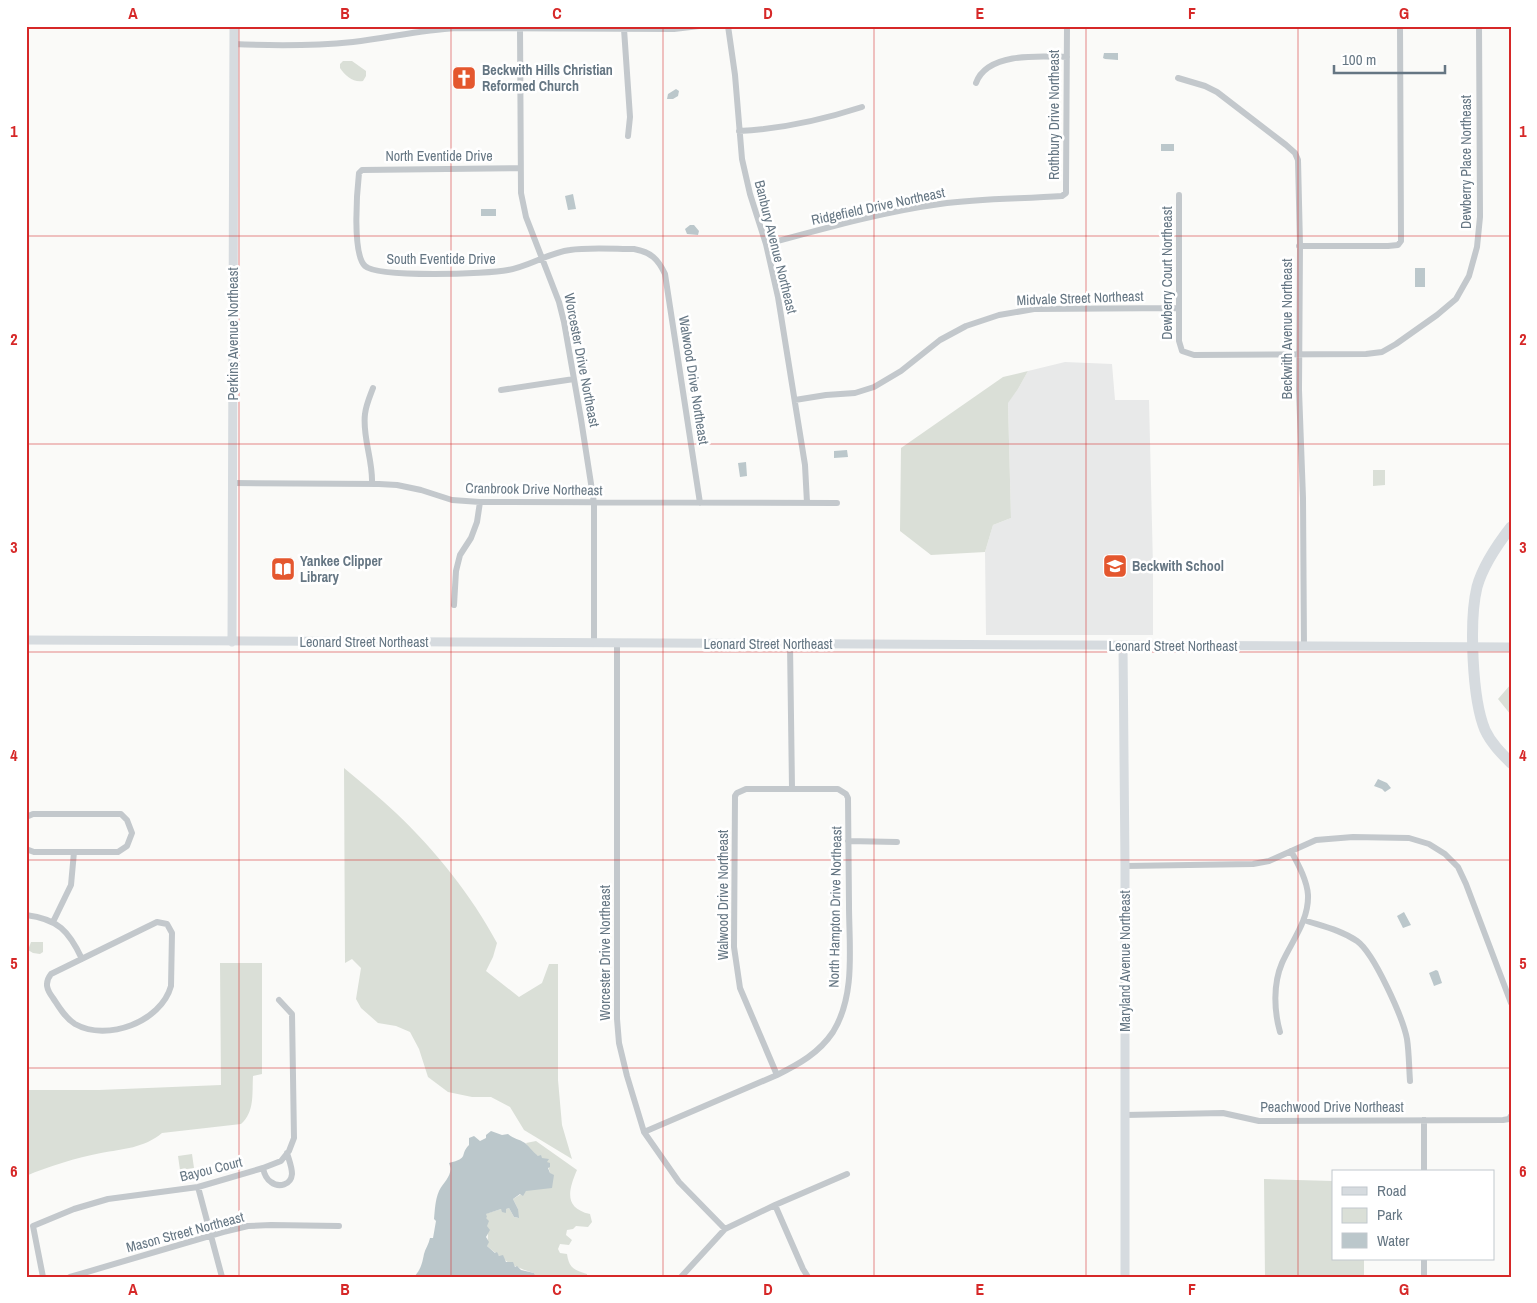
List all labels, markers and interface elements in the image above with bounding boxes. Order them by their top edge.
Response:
text: A [128,2,138,24]
text: B [340,2,350,24]
text: C [552,2,562,24]
text: D [763,2,773,24]
text: E [976,2,985,24]
text: F [1188,2,1196,24]
text: G [1399,2,1409,24]
scale bar [1334,42,1446,74]
text: 100 m [1342,49,1376,70]
street label: Rothbury Drive Northeast [1045,50,1063,180]
place label: Beckwith Hills Christian Reformed Church [482,61,613,95]
church icon: Beckwith Hills Christian Reformed Church [451,65,477,91]
street label: Dewberry Place Northeast [1457,95,1475,229]
text: 1 [10,120,18,142]
text: 1 [1519,120,1527,142]
street label: North Eventide Drive [385,147,493,165]
street label: Banbury Avenue Northeast [751,178,801,316]
street label: Ridgefield Drive Northeast [810,183,946,229]
street label: Dewberry Court Northeast [1158,206,1176,340]
street label: South Eventide Drive [386,250,496,268]
street label: Beckwith Avenue Northeast [1278,259,1296,399]
street label: Perkins Avenue Northeast [224,267,242,401]
street label: Midvale Street Northeast [1016,287,1144,309]
street label: Worcester Drive Northeast [560,292,604,428]
street label: Walwood Drive Northeast [675,314,713,446]
text: 2 [10,328,18,350]
text: 2 [1519,328,1527,350]
street label: Cranbrook Drive Northeast [465,479,603,499]
text: 3 [10,536,18,558]
text: 3 [1519,536,1527,558]
place label: Yankee Clipper Library [300,552,383,586]
school or university icon: Beckwith School [1102,553,1128,579]
library icon: Yankee Clipper Library [270,556,296,582]
place label: Beckwith School [1132,557,1224,575]
street label: Leonard Street Northeast [300,633,428,651]
street label: Leonard Street Northeast [704,635,832,653]
street label: Leonard Street Northeast [1109,637,1237,655]
text: 4 [10,744,18,766]
text: 4 [1519,744,1527,766]
street label: North Hampton Drive Northeast [825,826,845,988]
street label: Walwood Drive Northeast [714,830,732,960]
street label: Worcester Drive Northeast [596,885,614,1021]
street label: Maryland Avenue Northeast [1116,890,1134,1032]
text: 5 [10,952,18,974]
text: 5 [1519,952,1527,974]
street label: Peachwood Drive Northeast [1260,1098,1404,1116]
street label: Bayou Court [178,1153,244,1185]
text: 6 [10,1160,18,1182]
text: 6 [1519,1160,1527,1182]
legend [1332,1170,1494,1260]
text: Road [1377,1180,1406,1201]
text: Park [1377,1204,1403,1225]
street label: Mason Street Northeast [124,1208,246,1256]
text: Water [1377,1230,1409,1251]
text: A [128,1278,138,1300]
text: B [340,1278,350,1300]
text: C [552,1278,562,1300]
text: D [763,1278,773,1300]
text: E [976,1278,985,1300]
text: F [1188,1278,1196,1300]
text: G [1399,1278,1409,1300]

